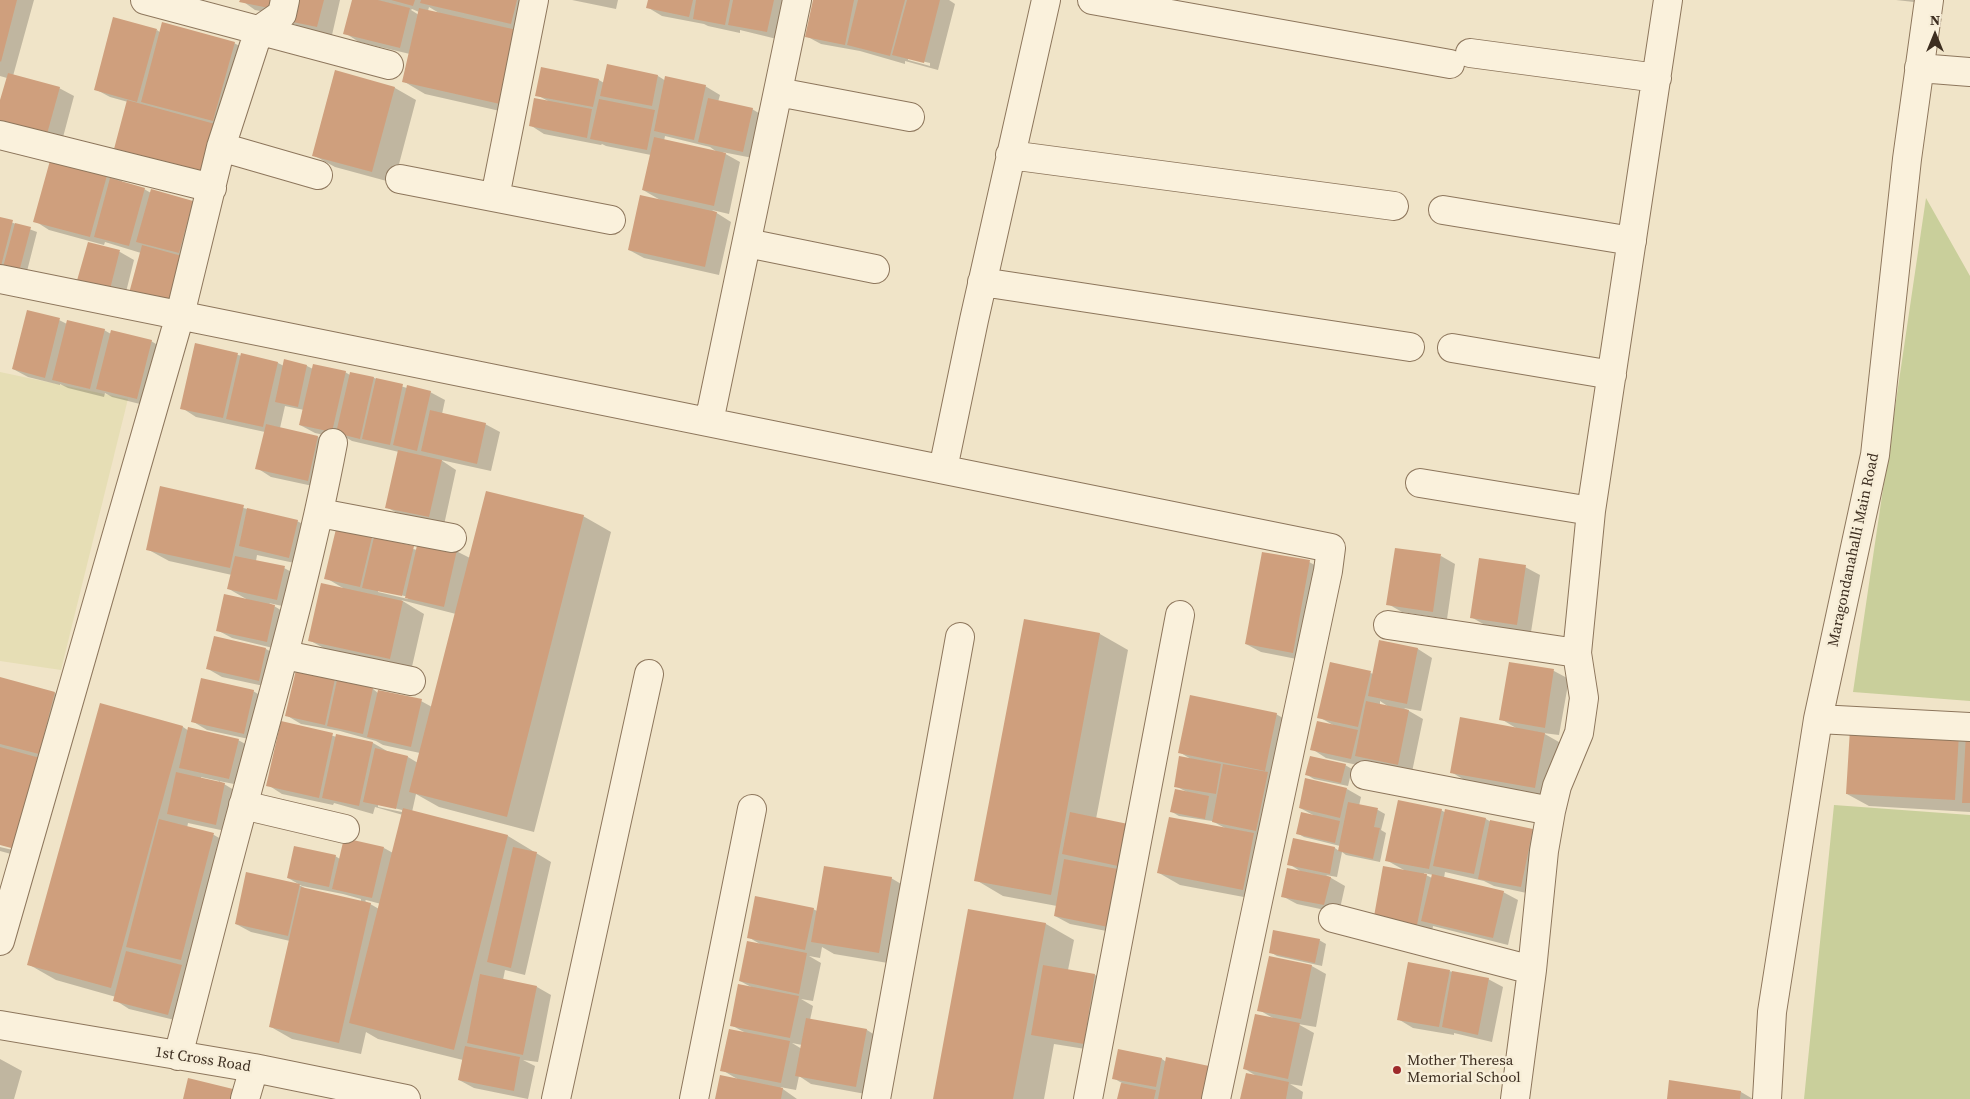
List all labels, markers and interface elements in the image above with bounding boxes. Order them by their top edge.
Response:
north arrow [1910,10,1960,60]
text: N [1930,10,1940,30]
street label: Maragondanahalli Main Road [1825,452,1883,648]
street label: 1st Cross Road [154,1044,252,1076]
place label: Mother Theresa Memorial School [1407,1052,1521,1087]
marker: Mother Theresa Memorial School [1391,1064,1403,1076]

